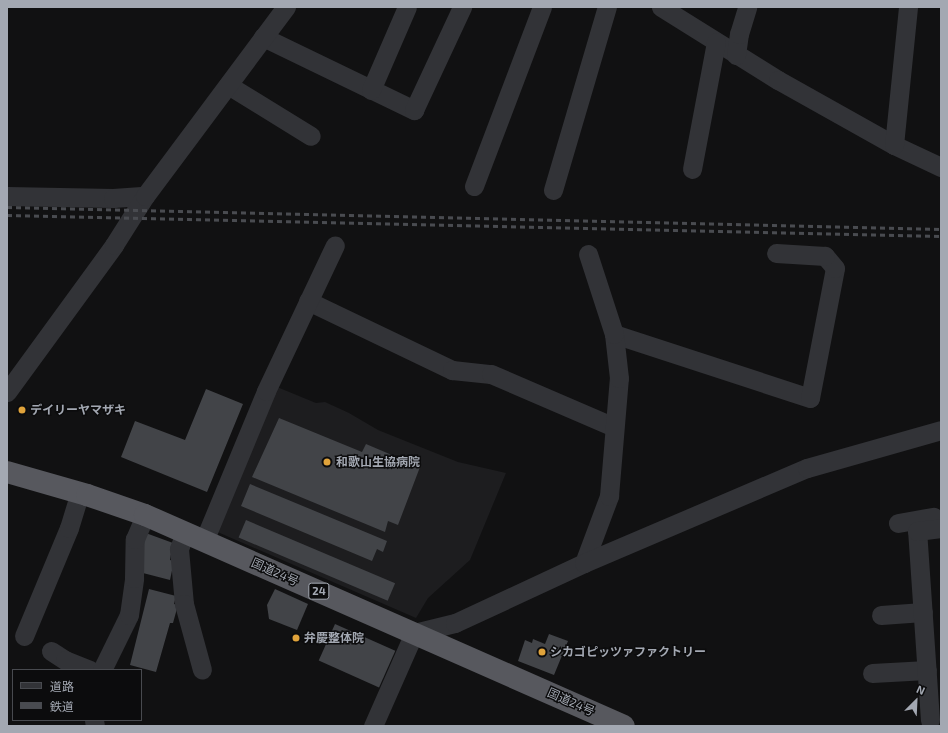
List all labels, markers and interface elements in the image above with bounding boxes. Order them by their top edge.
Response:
place label: デイリーヤマザキ [30,403,126,417]
marker: デイリーヤマザキ [17,405,27,415]
place label: 和歌山生協病院 [336,455,420,469]
marker: 和歌山生協病院 [321,456,333,468]
street label: 国道24号 [249,555,301,589]
road number: 24 [308,582,330,600]
place label: 弁慶整体院 [304,631,364,645]
marker: 弁慶整体院 [291,633,301,643]
place label: シカゴピッツァファクトリー [550,645,706,659]
marker: シカゴピッツァファクトリー [537,647,547,657]
legend [12,669,142,721]
text: 道路 [50,679,74,693]
north arrow [896,681,936,721]
text: N [915,682,927,697]
street label: 国道24号 [545,685,597,719]
text: 鉄道 [50,699,74,713]

